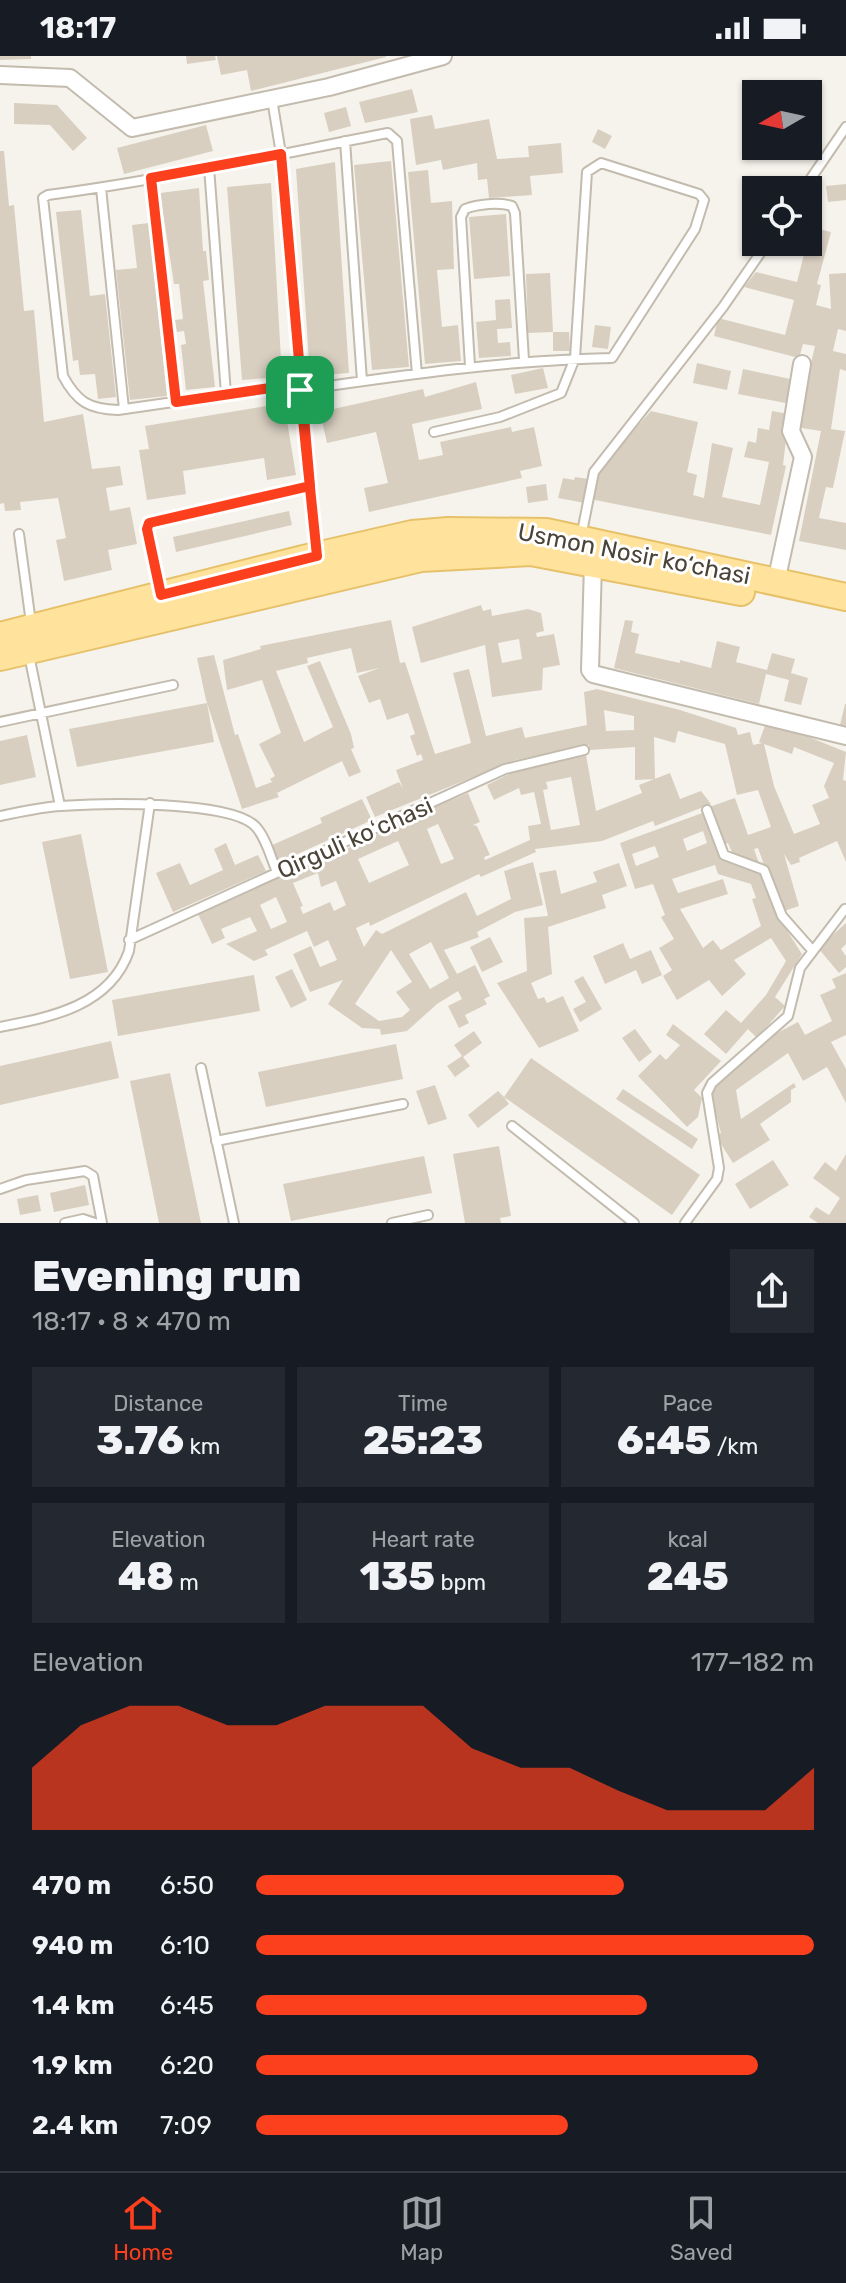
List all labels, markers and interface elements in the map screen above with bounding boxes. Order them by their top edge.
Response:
text: 18:17 [40,10,116,46]
north arrow [742,80,822,160]
map controls [742,80,822,256]
button: locate [742,176,822,256]
pin [266,356,334,424]
icon: arrive [278,368,322,412]
street label: Usmon Nosir ko‘chasi [515,518,753,590]
street label: Qirguli koʻchasi [273,791,437,885]
button: share [730,1249,814,1333]
text: Evening run [32,1250,301,1302]
text: 18:17 · 8 × 470 m [32,1306,231,1337]
text: Distance [113,1390,203,1417]
text: Time [398,1390,448,1417]
text: Pace [662,1390,713,1417]
text: 3.76 [96,1417,184,1464]
text: 25:23 [363,1417,483,1464]
text: 6:45 [617,1417,711,1464]
text: km [184,1433,220,1460]
text: /km [711,1433,758,1460]
text: Elevation [111,1526,205,1553]
text: Heart rate [371,1526,475,1553]
text: kcal [667,1526,708,1553]
text: 48 [118,1553,174,1600]
text: 135 [360,1553,435,1600]
text: 245 [647,1553,729,1600]
text: m [174,1569,199,1596]
text: bpm [435,1569,486,1596]
text: Elevation [32,1647,143,1678]
text: 177–182 m [691,1647,814,1678]
text: 470 m [32,1870,111,1901]
text: 6:50 [160,1870,214,1901]
text: 940 m [32,1930,113,1961]
text: 6:10 [160,1930,210,1961]
text: 1.4 km [32,1990,114,2021]
text: 6:45 [160,1990,214,2021]
text: 1.9 km [32,2050,113,2081]
text: 6:20 [160,2050,214,2081]
text: 2.4 km [32,2110,118,2141]
text: 7:09 [160,2110,212,2141]
tab: Home [113,2191,173,2266]
tab: Map [400,2191,444,2266]
tab: Saved [670,2191,733,2266]

